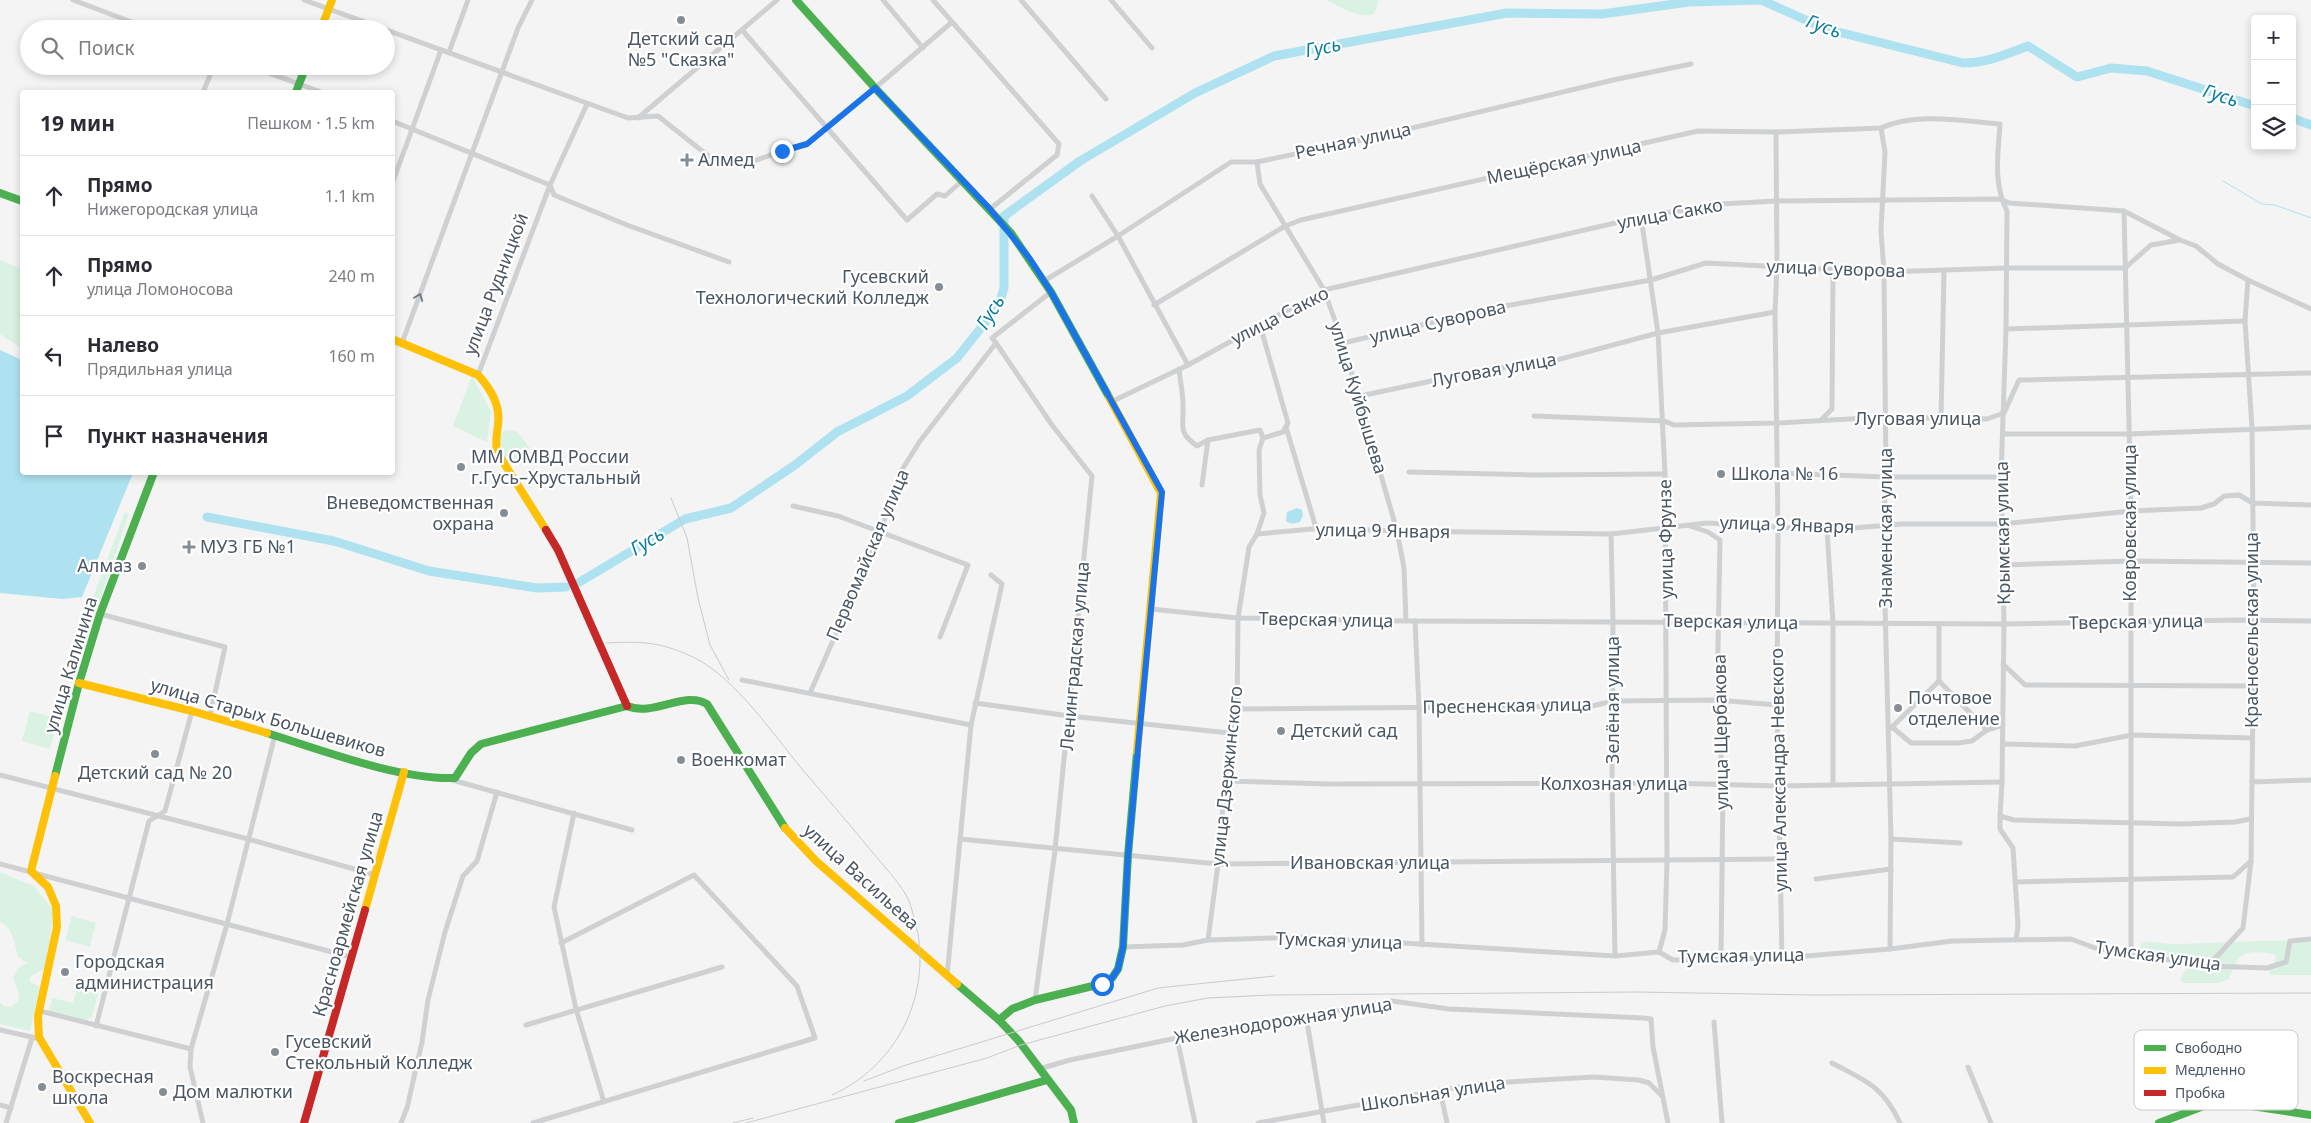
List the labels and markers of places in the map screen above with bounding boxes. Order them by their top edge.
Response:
marker: Детский сад №5 "Сказка" [675,14,687,26]
place label: Детский сад №5 "Сказка" [628,26,734,71]
place label: Алмед [698,147,755,171]
marker: Алмед [680,153,694,167]
place label: Гусевский Технологический Колледж [696,264,929,309]
marker: Гусевский Технологический Колледж [933,281,945,293]
place label: ММ ОМВД России г.Гусь–Хрустальный [471,444,641,489]
marker: ММ ОМВД России г.Гусь–Хрустальный [455,461,467,473]
place label: Школа № 16 [1731,461,1838,485]
marker: Школа № 16 [1715,468,1727,480]
place label: Вневедомственная охрана [326,490,494,535]
marker: Вневедомственная охрана [498,507,510,519]
place label: МУЗ ГБ №1 [200,534,296,558]
marker: МУЗ ГБ №1 [182,540,196,554]
place label: Алмаз [77,553,132,577]
marker: Алмаз [136,560,148,572]
place label: Почтовое отделение [1908,685,2000,730]
marker: Почтовое отделение [1892,702,1904,714]
place label: Детский сад [1291,718,1397,742]
marker: Детский сад [1275,725,1287,737]
place label: Военкомат [691,747,787,771]
marker: Детский сад № 20 [149,748,161,760]
marker: Военкомат [675,754,687,766]
place label: Детский сад № 20 [78,760,232,784]
place label: Городская администрация [75,949,214,994]
marker: Городская администрация [59,966,71,978]
place label: Гусевский Стекольный Колледж [285,1029,473,1074]
marker: Гусевский Стекольный Колледж [269,1046,281,1058]
place label: Воскресная школа [52,1064,154,1109]
place label: Дом малютки [173,1079,293,1103]
marker: Воскресная школа [36,1081,48,1093]
marker: Дом малютки [157,1086,169,1098]

